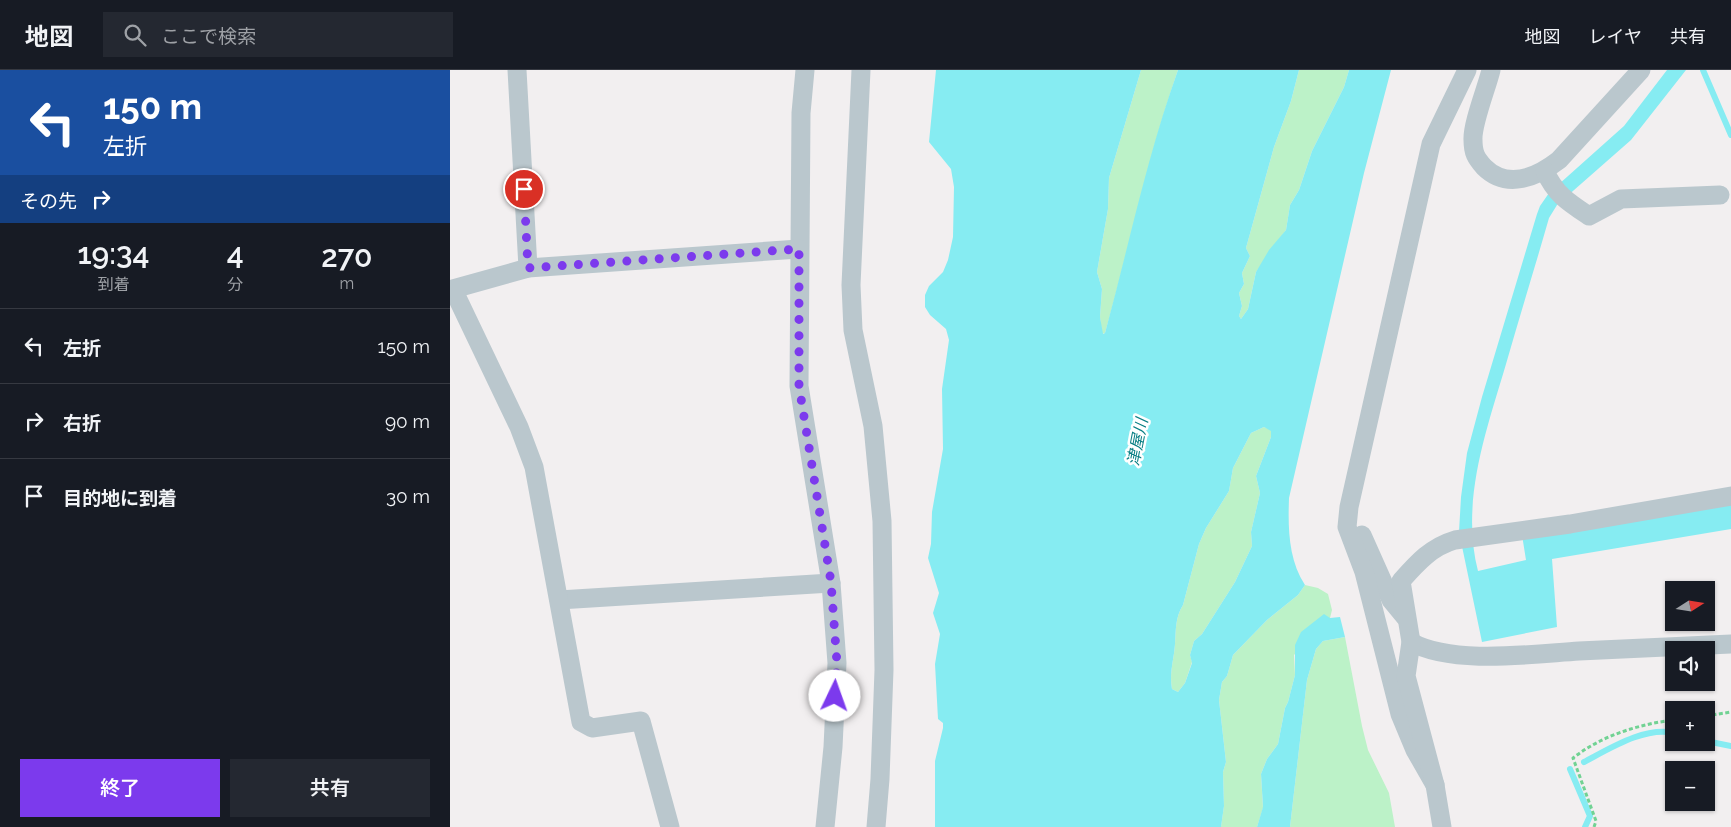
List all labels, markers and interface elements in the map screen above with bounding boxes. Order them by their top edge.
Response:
search box [103,12,453,57]
icon: search [121,21,149,49]
text: 地図 [25,22,73,51]
text: ここで検索 [161,25,256,47]
text: 地図 [1525,26,1561,47]
text: レイヤ [1589,26,1642,47]
text: 共有 [1670,26,1706,47]
text: 150 m [103,86,202,127]
icon: left [20,90,85,155]
text: 左折 [103,133,147,159]
pin [503,168,545,210]
icon: arrive [510,175,538,203]
icon: right [87,185,115,213]
text: その先 [20,190,77,212]
text: 19:34 [77,236,149,271]
text: 4 [227,236,244,271]
text: 270 [321,239,373,274]
text: m [339,274,354,293]
text: 到着 [97,275,129,294]
text: 分 [227,275,243,294]
icon: left [20,332,48,360]
text: 150 m [378,335,430,357]
text: 左折 [63,337,101,359]
icon: right [20,407,48,435]
text: 90 m [385,410,430,432]
text: 右折 [63,412,101,434]
water label: 津屋川 [1124,415,1152,467]
icon: arrive [20,482,48,510]
text: 30 m [386,485,430,507]
text: 目的地に到着 [63,487,177,509]
north arrow [1665,581,1715,631]
map controls [1665,581,1715,811]
button: sound [1665,641,1715,691]
position arrow [808,669,860,721]
button: + [1665,701,1715,751]
button: 終了 [20,759,220,817]
button: 共有 [230,759,430,817]
button: − [1665,761,1715,811]

